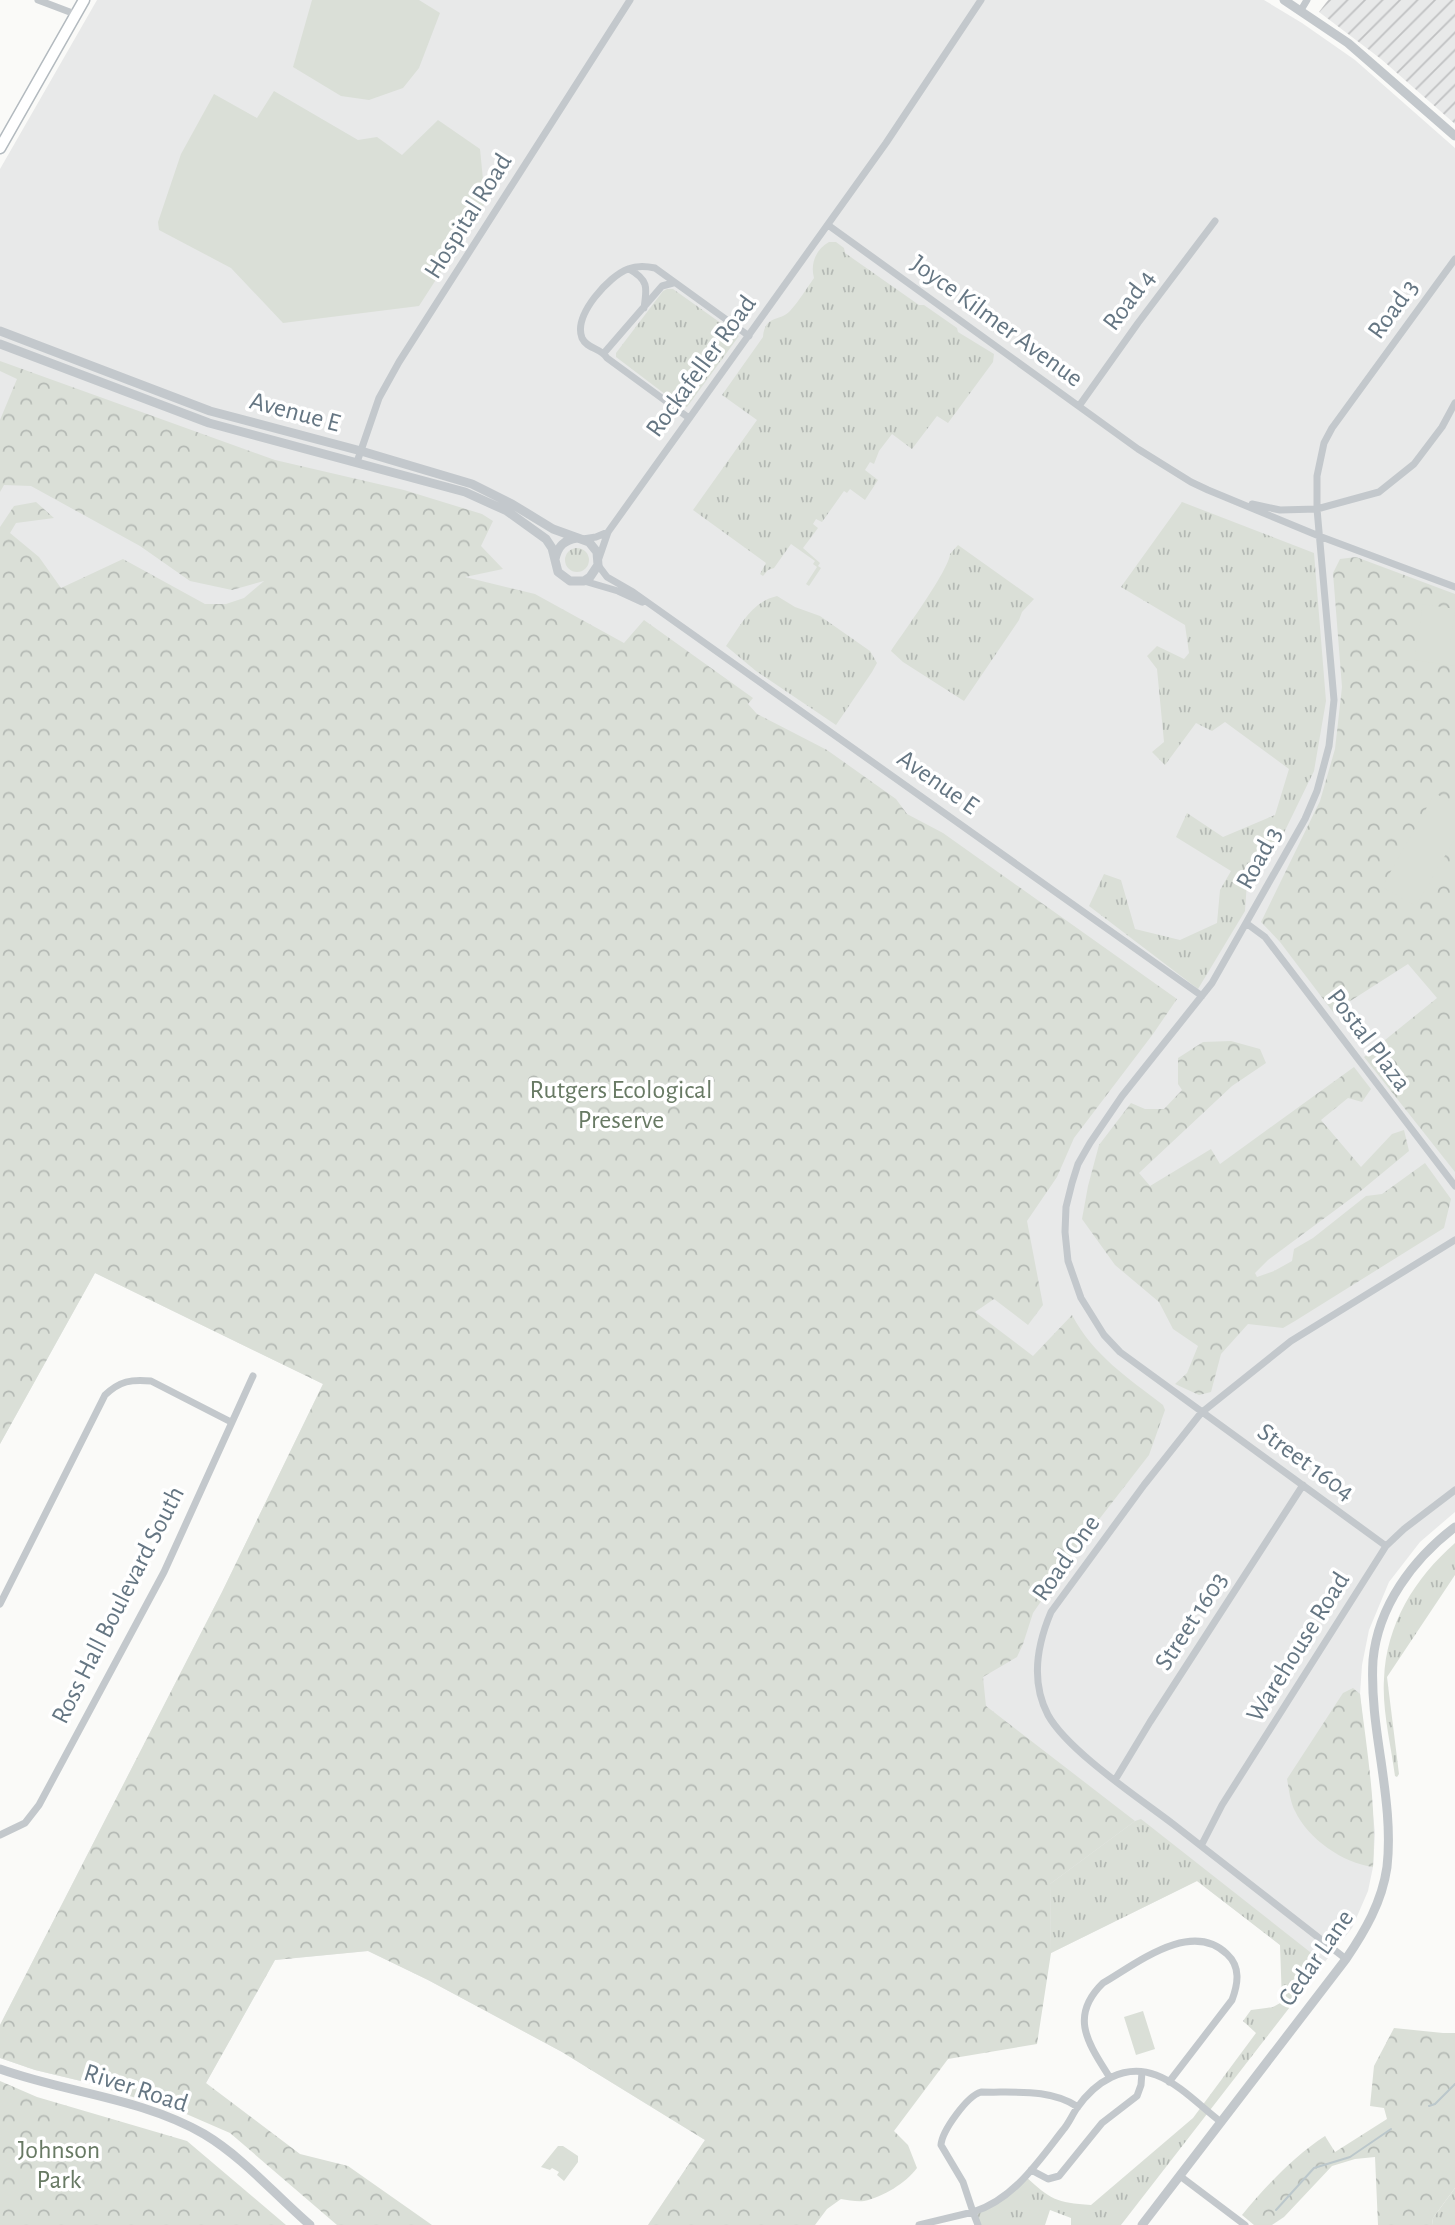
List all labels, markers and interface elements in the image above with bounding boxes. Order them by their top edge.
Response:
street label: Hospital Road [419,149,517,283]
street label: Joyce Kilmer Avenue [906,250,1088,392]
street label: Road 4 [1098,265,1160,335]
street label: Road 3 [1363,274,1423,344]
street label: Rockafeller Road [641,290,761,442]
street label: Avenue E [247,387,343,437]
street label: Avenue E [893,745,983,819]
street label: Road 3 [1231,823,1287,893]
street label: Postal Plaza [1322,984,1416,1096]
park label: Rutgers Ecological Preserve [530,1077,712,1133]
street label: Street 1604 [1253,1418,1359,1506]
street label: Ross Hall Boulevard South [47,1482,189,1728]
street label: Road One [1027,1510,1105,1606]
street label: Street 1603 [1150,1567,1232,1675]
street label: Warehouse Road [1242,1568,1354,1726]
street label: Cedar Lane [1274,1905,1358,2011]
street label: River Road [81,2059,191,2117]
park label: Johnson Park [18,2137,100,2193]

